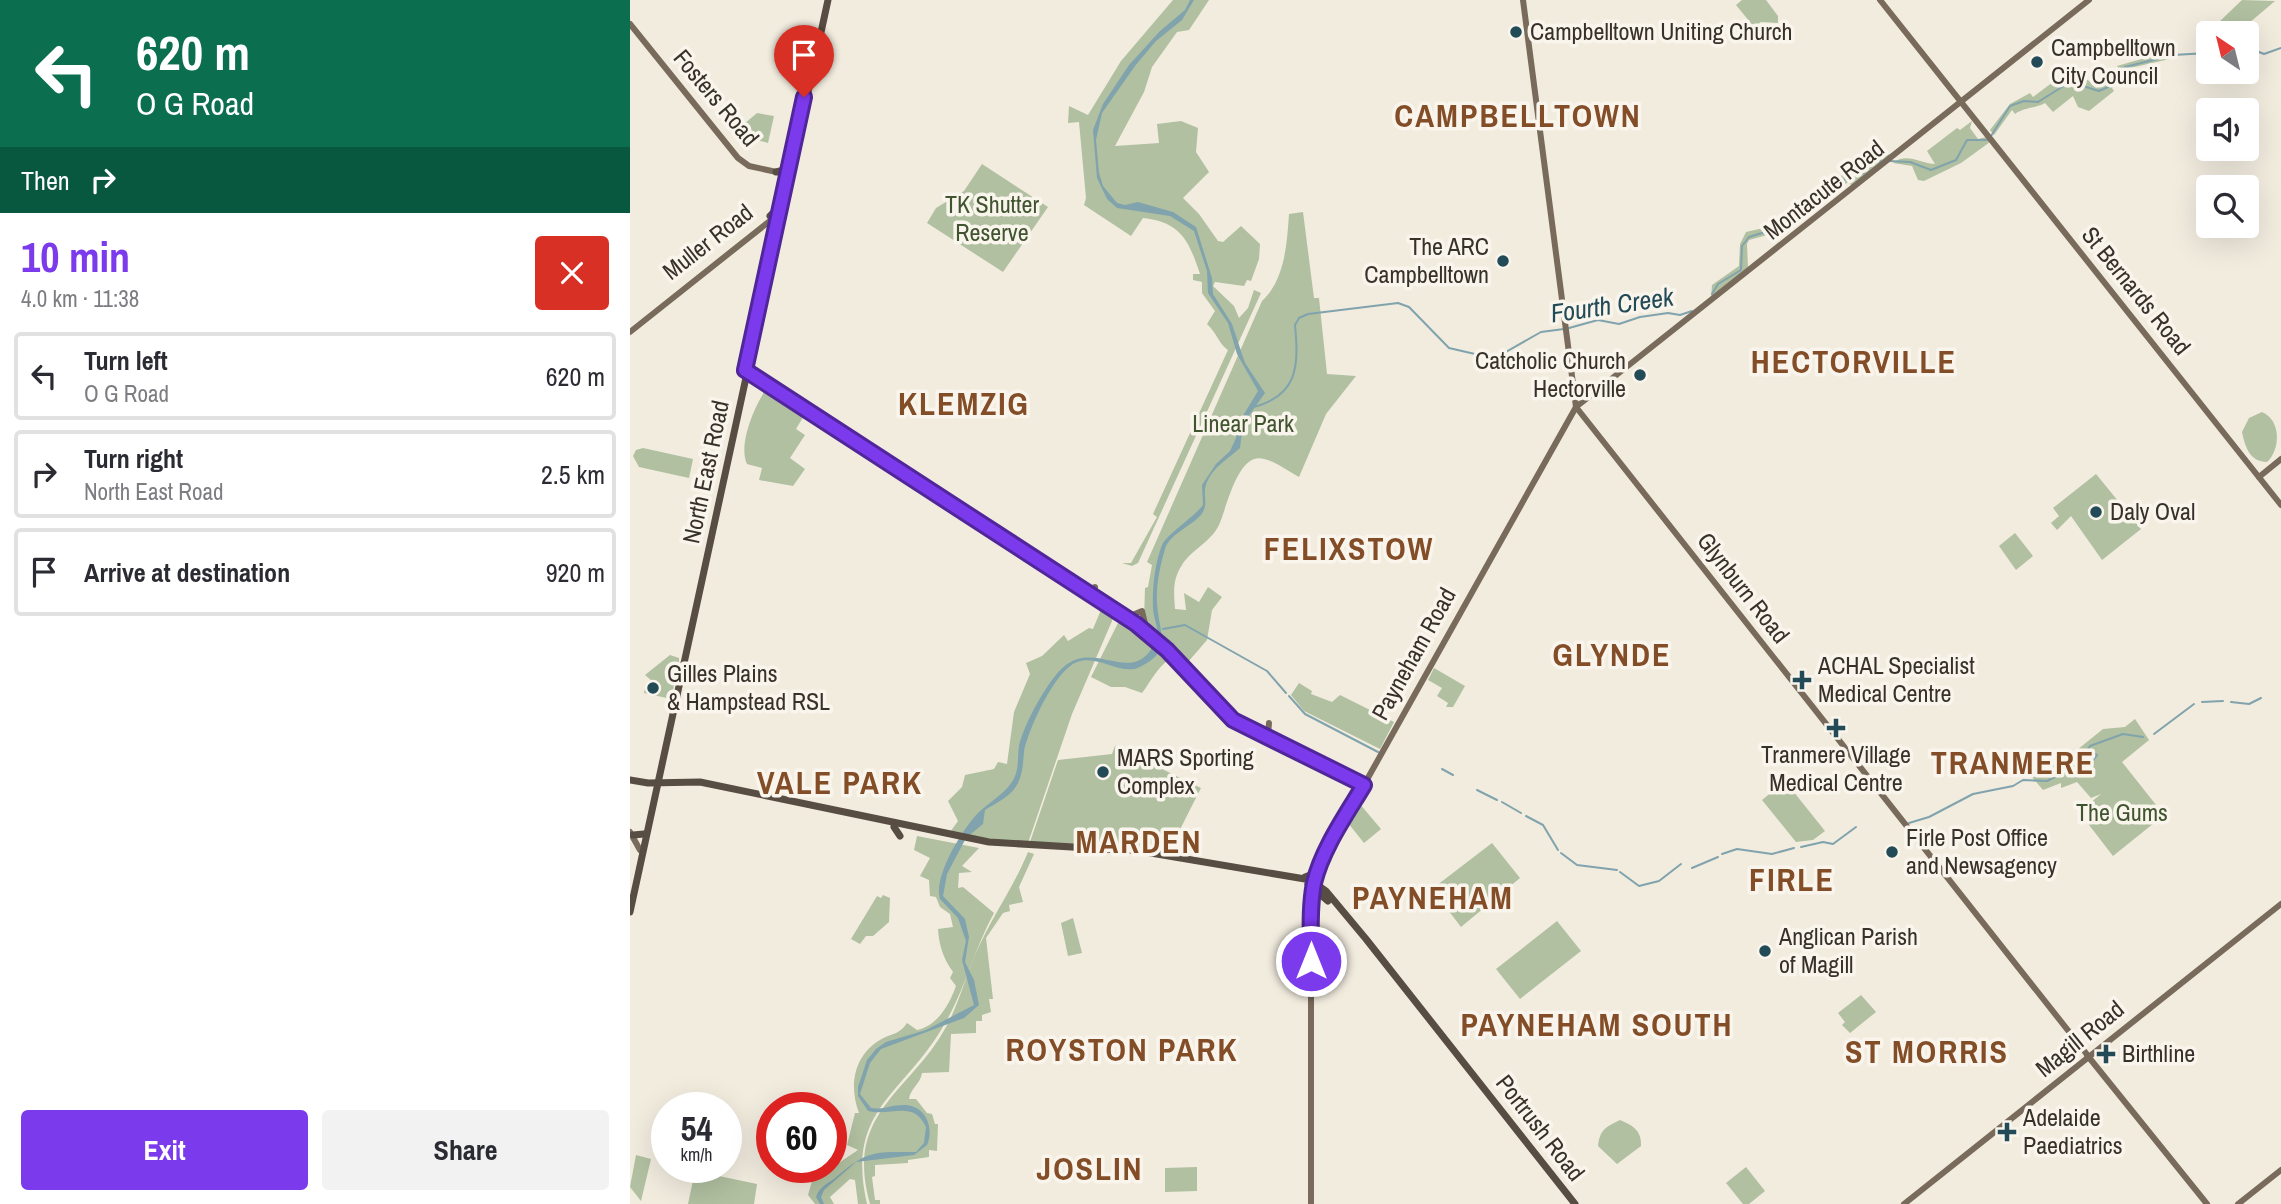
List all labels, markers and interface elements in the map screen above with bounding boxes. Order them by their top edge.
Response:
place label: Campbelltown Uniting Church [1530,15,1793,47]
text: 620 m [136,19,250,85]
north arrow [2196,21,2259,84]
map controls [2196,21,2259,238]
marker: Campbelltown Uniting Church [1508,24,1524,40]
pin [774,25,834,97]
icon: left [21,28,112,119]
place label: Campbelltown City Council [2051,31,2176,91]
icon: arrive [785,36,823,74]
street label: Fosters Road [667,42,767,153]
marker: Campbelltown City Council [2029,54,2045,70]
text: O G Road [136,82,254,125]
district label: CAMPBELLTOWN [1394,94,1642,137]
button: sound [2196,98,2259,161]
street label: Montacute Road [1757,132,1890,246]
icon: right [84,161,122,199]
text: Then [21,163,70,198]
button: search [2196,175,2259,238]
park label: TK Shutter Reserve [945,188,1039,248]
street label: Muller Road [656,196,759,286]
street label: St Bernards Road [2075,220,2198,361]
text: 10 min [21,229,130,285]
place label: The ARC Campbelltown [1364,230,1489,290]
button: close [535,236,609,310]
marker: The ARC Campbelltown [1495,253,1511,269]
water label: Fourth Creek [1548,278,1677,330]
text: 4.0 km · 11:38 [21,283,139,314]
district label: HECTORVILLE [1751,340,1957,383]
text: Turn left [84,343,168,378]
place label: Catcholic Church Hectorville [1475,344,1626,404]
icon: left [25,357,63,395]
text: 620 m [546,359,605,394]
marker: Catcholic Church Hectorville [1632,367,1648,383]
text: O G Road [84,378,169,409]
district label: KLEMZIG [898,382,1030,425]
street label: North East Road [674,397,736,546]
park label: Linear Park [1192,407,1294,439]
text: Turn right [84,441,183,476]
icon: right [25,455,63,493]
text: 2.5 km [541,457,605,492]
text: North East Road [84,476,223,507]
place label: Daly Oval [2110,495,2195,527]
marker: Daly Oval [2088,504,2104,520]
street label: Glynburn Road [1690,525,1797,649]
district label: FELIXSTOW [1264,527,1434,570]
icon: arrive [25,553,63,591]
text: Arrive at destination [84,555,290,590]
text: 920 m [546,555,605,590]
street label: Payneham Road [1364,582,1463,725]
district label: GLYNDE [1553,633,1671,676]
place label: ACHAL Specialist Medical Centre [1817,649,1975,709]
place label: Gilles Plains & Hampstead RSL [667,657,830,717]
marker: ACHAL Specialist Medical Centre [1792,670,1812,690]
marker: Gilles Plains & Hampstead RSL [645,680,661,696]
marker: Tranmere Village Medical Centre [1826,718,1846,738]
place label: Tranmere Village Medical Centre [1761,738,1911,798]
place label: MARS Sporting Complex [1117,741,1254,801]
district label: TRANMERE [1931,741,2095,784]
district label: VALE PARK [757,761,923,804]
marker: MARS Sporting Complex [1095,764,1111,780]
park label: The Gums [2076,796,2168,828]
district label: MARDEN [1075,820,1203,863]
place label: Firle Post Office and Newsagency [1906,821,2057,881]
marker: Firle Post Office and Newsagency [1884,844,1900,860]
district label: FIRLE [1749,858,1835,901]
district label: PAYNEHAM [1352,876,1514,919]
place label: Anglican Parish of Magill [1778,920,1918,980]
position arrow [1274,924,1348,998]
marker: Anglican Parish of Magill [1757,943,1773,959]
street label: Magill Road [2029,993,2130,1084]
district label: PAYNEHAM SOUTH [1461,1003,1733,1046]
district label: ROYSTON PARK [1005,1028,1239,1071]
district label: ST MORRIS [1845,1030,2009,1073]
place label: Birthline [2122,1037,2195,1069]
marker: Birthline [2096,1044,2116,1064]
street label: Portrush Road [1489,1068,1592,1187]
speed limit sign: 60 [756,1092,847,1183]
place label: Adelaide Paediatrics [2022,1101,2123,1161]
text: 54 [681,1105,712,1152]
button: Exit [21,1110,308,1190]
button: Share [322,1110,609,1190]
marker: Adelaide Paediatrics [1997,1122,2017,1142]
text: km/h [681,1142,713,1167]
district label: JOSLIN [1037,1147,1143,1190]

